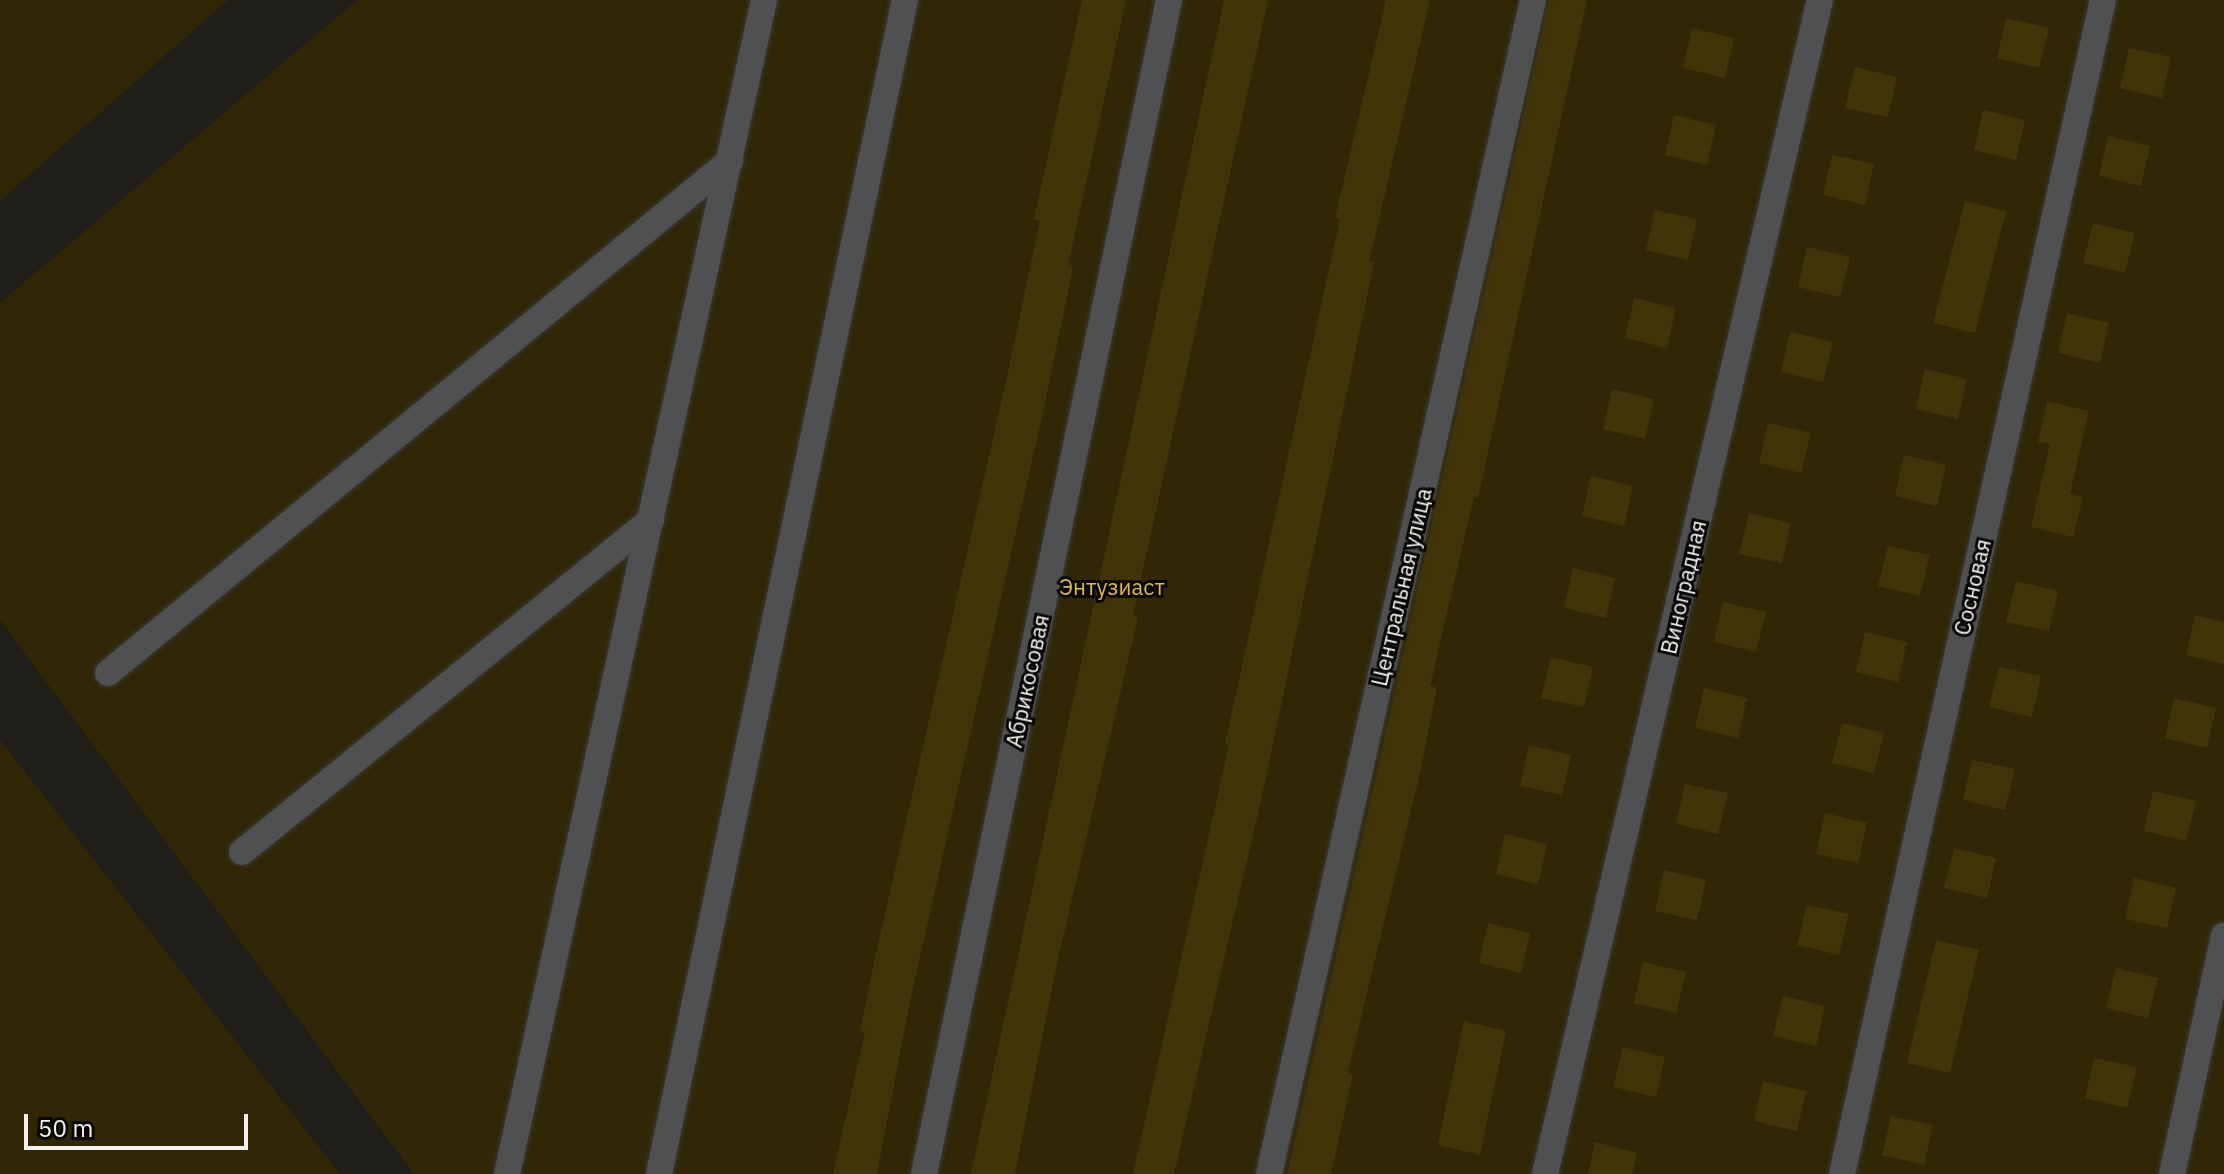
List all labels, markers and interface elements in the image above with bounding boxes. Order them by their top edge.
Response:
street label: Центральная улица [1365,485,1437,689]
street label: Виноградная [1655,517,1711,657]
street label: Сосновая [1948,536,1996,638]
park label: Энтузиаст [1059,574,1165,600]
street label: Абрикосовая [1000,612,1054,750]
scale bar [28,1098,252,1148]
text: 50 m [38,1112,93,1144]

